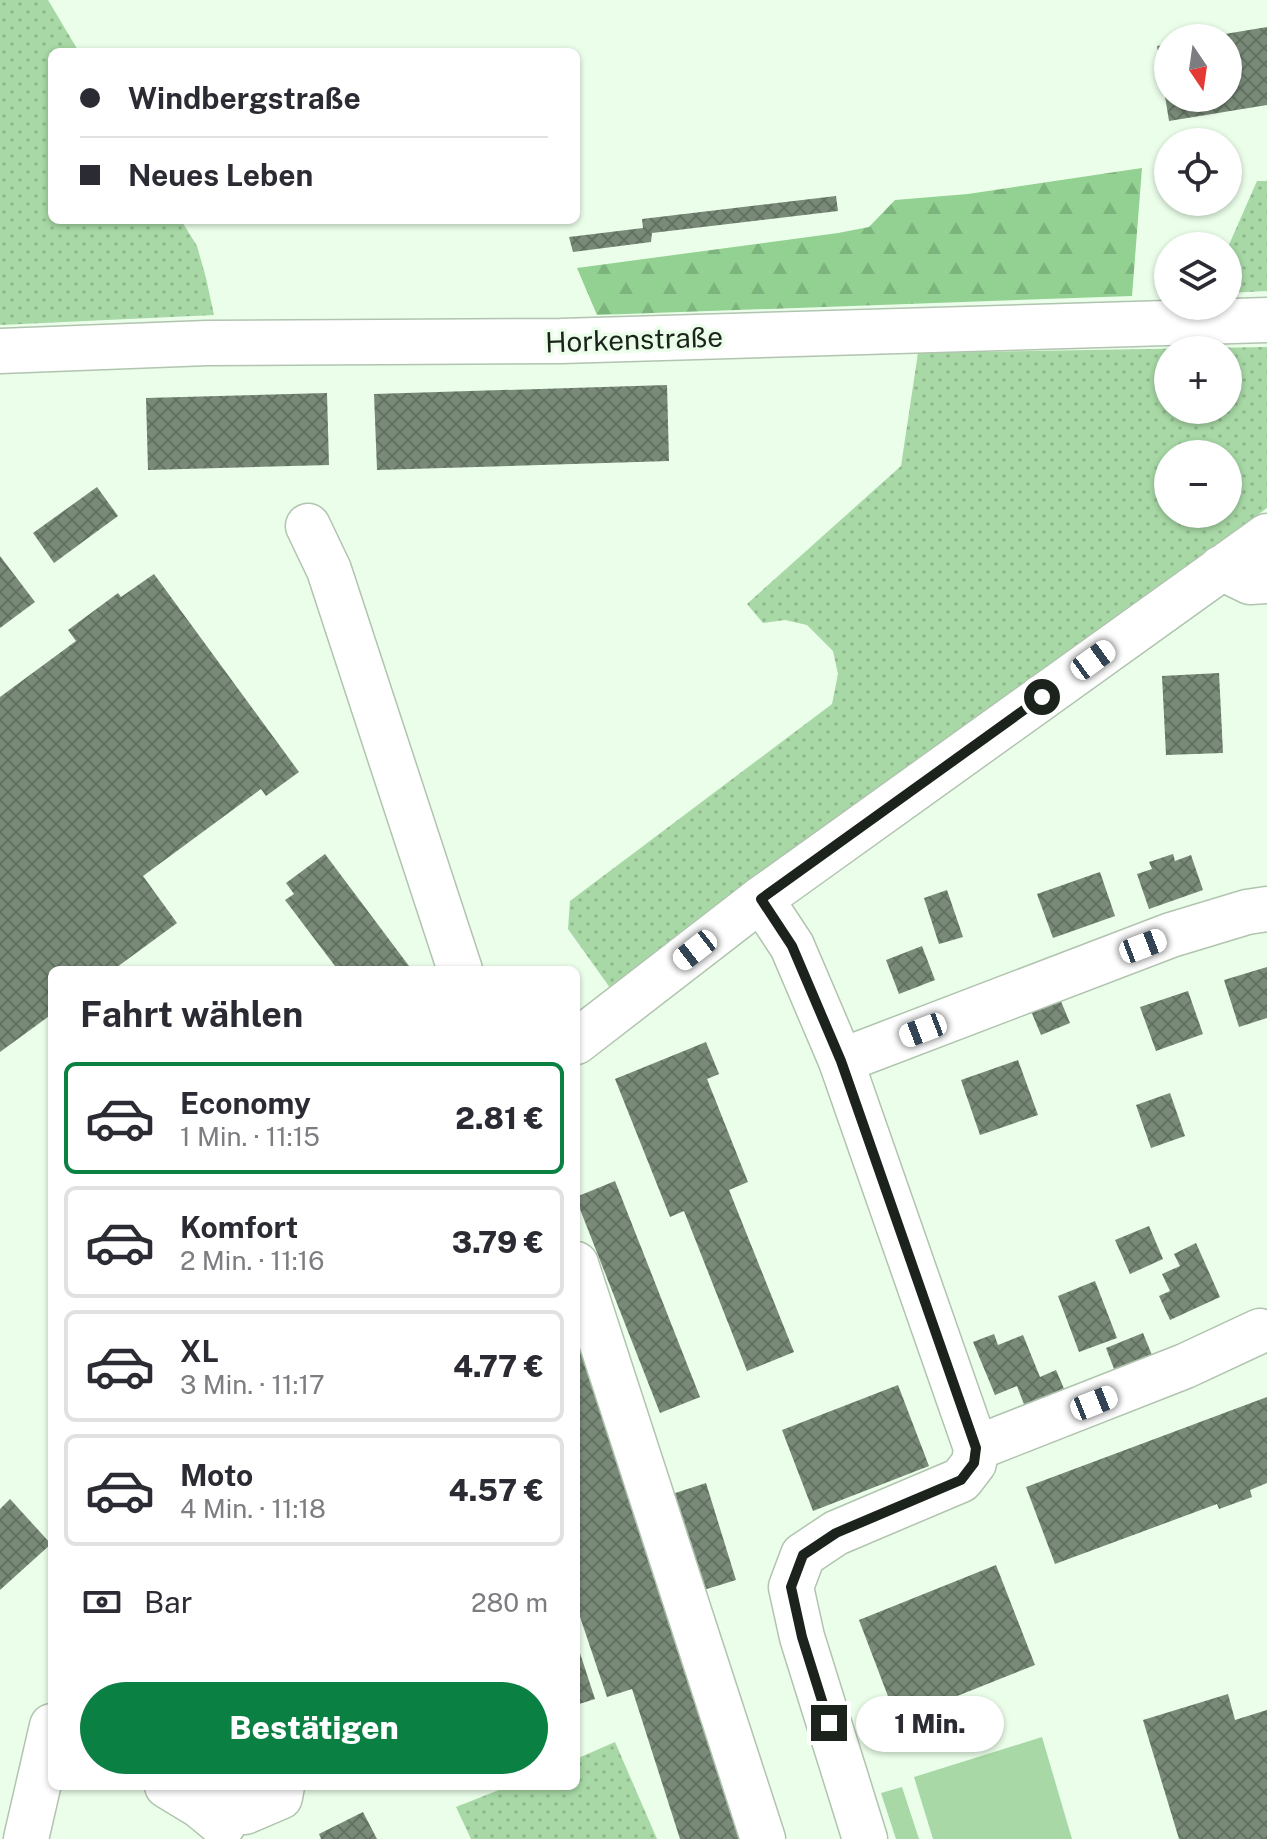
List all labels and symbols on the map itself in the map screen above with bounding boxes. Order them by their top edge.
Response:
north arrow [1154,24,1242,112]
street label: Horkenstraße [544,319,724,359]
car [1067,636,1119,684]
route start [1024,679,1060,715]
car [669,926,721,974]
car [1116,926,1170,966]
car [896,1010,950,1050]
car [1067,1383,1121,1423]
callout: 1 Min. [857,1695,1005,1751]
route end [811,1705,847,1741]

